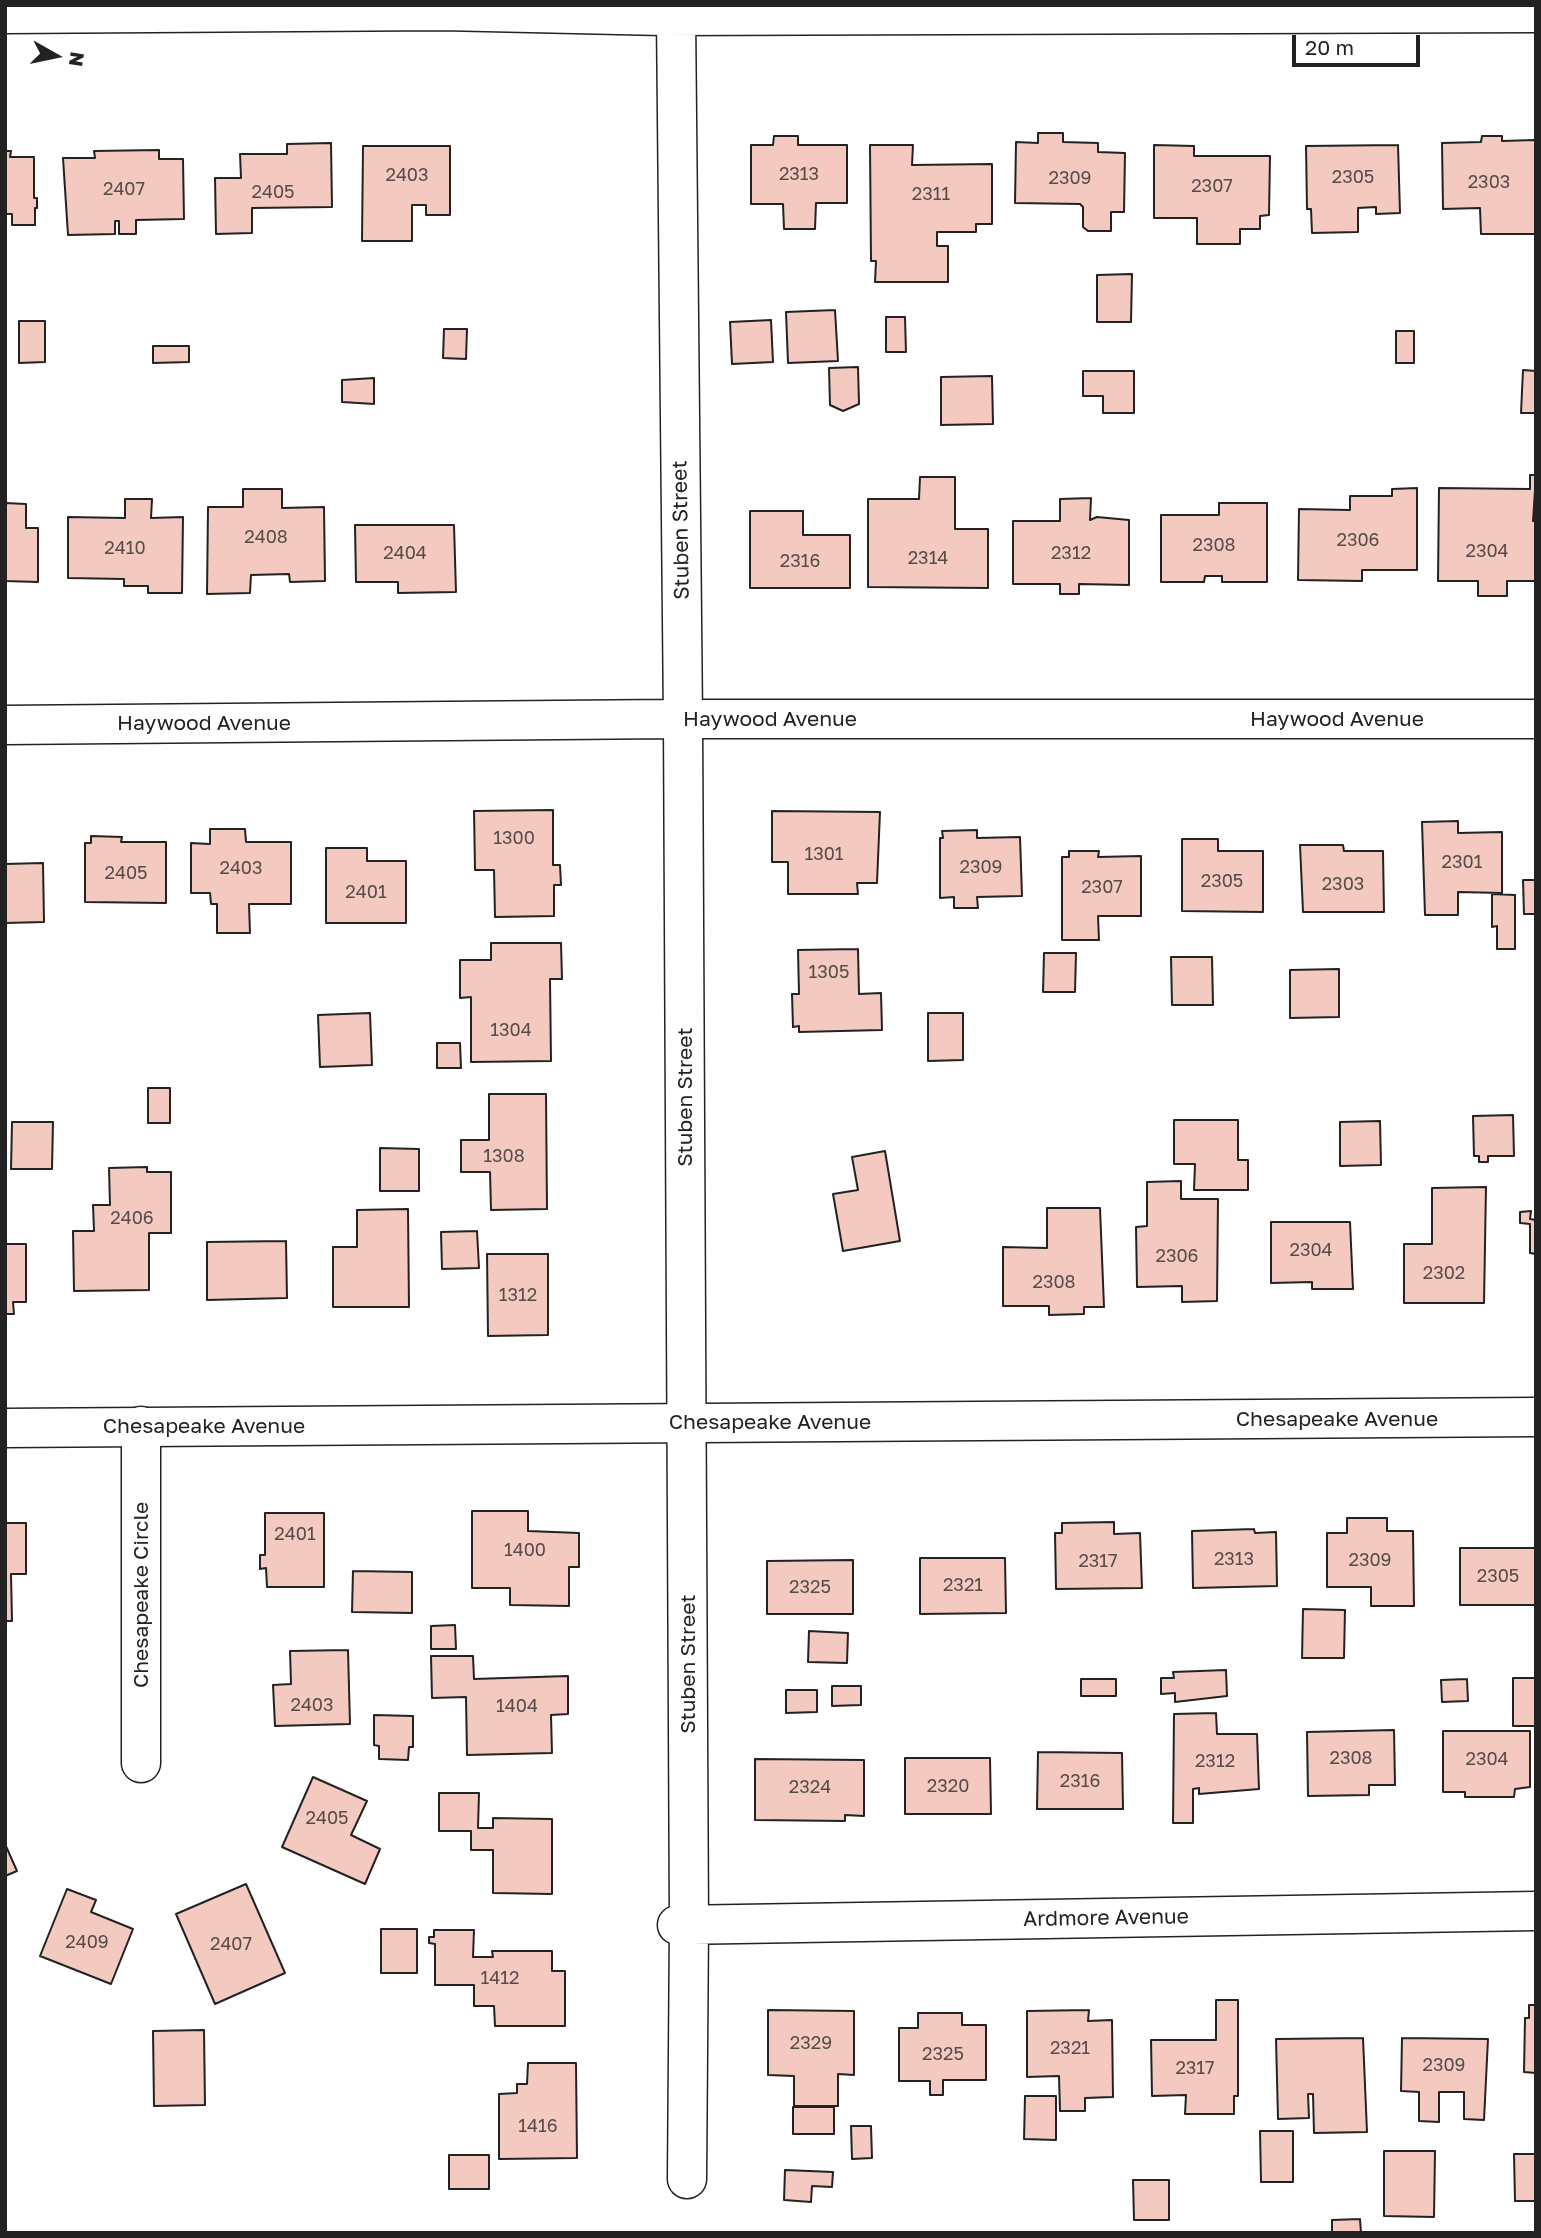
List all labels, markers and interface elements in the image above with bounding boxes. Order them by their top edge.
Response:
north arrow [21,21,91,91]
scale bar [1296,21,1424,65]
text: 20 m [1305,34,1354,60]
text: N [65,50,90,68]
house number: 2313 [779,163,819,185]
house number: 2403 [385,164,429,186]
house number: 2305 [1332,166,1374,188]
house number: 2309 [1048,167,1092,189]
house number: 2303 [1468,171,1510,193]
house number: 2307 [1191,175,1233,197]
house number: 2407 [103,178,145,200]
house number: 2405 [251,181,295,203]
house number: 2311 [912,183,950,205]
street label: Stuben Street [667,460,695,600]
house number: 2408 [244,526,288,548]
house number: 2306 [1336,529,1380,551]
house number: 2308 [1192,534,1236,556]
house number: 2410 [104,537,146,559]
house number: 2304 [1465,540,1509,562]
house number: 2404 [383,542,427,564]
house number: 2312 [1051,542,1091,564]
house number: 2314 [908,547,948,569]
house number: 2316 [780,550,820,572]
street label: Haywood Avenue [683,706,857,732]
street label: Haywood Avenue [1250,706,1424,732]
street label: Haywood Avenue [117,710,291,736]
house number: 1300 [493,827,535,849]
house number: 1301 [804,843,844,865]
house number: 2301 [1442,851,1482,873]
house number: 2309 [959,856,1003,878]
house number: 2403 [219,857,263,879]
house number: 2405 [104,862,148,884]
house number: 2305 [1201,870,1243,892]
house number: 2303 [1322,873,1364,895]
house number: 2307 [1081,876,1123,898]
house number: 2401 [345,881,387,903]
house number: 1305 [809,961,849,983]
house number: 1304 [490,1019,532,1041]
street label: Stuben Street [672,1027,698,1167]
house number: 1308 [483,1145,525,1167]
house number: 2406 [110,1207,154,1229]
house number: 2304 [1289,1239,1333,1261]
house number: 2306 [1155,1245,1199,1267]
house number: 2302 [1423,1262,1465,1284]
house number: 2308 [1032,1271,1076,1293]
house number: 1312 [499,1284,537,1306]
street label: Chesapeake Avenue [1236,1406,1438,1432]
street label: Chesapeake Avenue [669,1409,871,1435]
street label: Chesapeake Avenue [103,1413,305,1439]
street label: Chesapeake Circle [128,1502,154,1688]
house number: 2401 [274,1523,316,1545]
house number: 1400 [504,1539,546,1561]
house number: 2313 [1214,1548,1254,1570]
house number: 2309 [1348,1549,1392,1571]
house number: 2317 [1078,1550,1118,1572]
house number: 2305 [1477,1565,1519,1587]
house number: 2321 [943,1574,983,1596]
house number: 2325 [789,1576,831,1598]
street label: Stuben Street [675,1594,701,1734]
house number: 2403 [290,1694,334,1716]
house number: 1404 [496,1695,538,1717]
house number: 2308 [1329,1747,1373,1769]
house number: 2304 [1465,1748,1509,1770]
house number: 2312 [1195,1750,1235,1772]
house number: 2316 [1060,1770,1100,1792]
house number: 2320 [927,1775,969,1797]
house number: 2324 [789,1776,831,1798]
house number: 2405 [305,1807,349,1829]
street label: Ardmore Avenue [1023,1904,1189,1932]
house number: 2409 [65,1931,109,1953]
house number: 2407 [210,1933,252,1955]
house number: 1412 [481,1967,519,1989]
house number: 2329 [790,2032,832,2054]
house number: 2321 [1050,2037,1090,2059]
house number: 2325 [922,2043,964,2065]
house number: 2309 [1422,2054,1466,2076]
house number: 2317 [1175,2057,1215,2079]
house number: 1416 [518,2115,558,2137]

